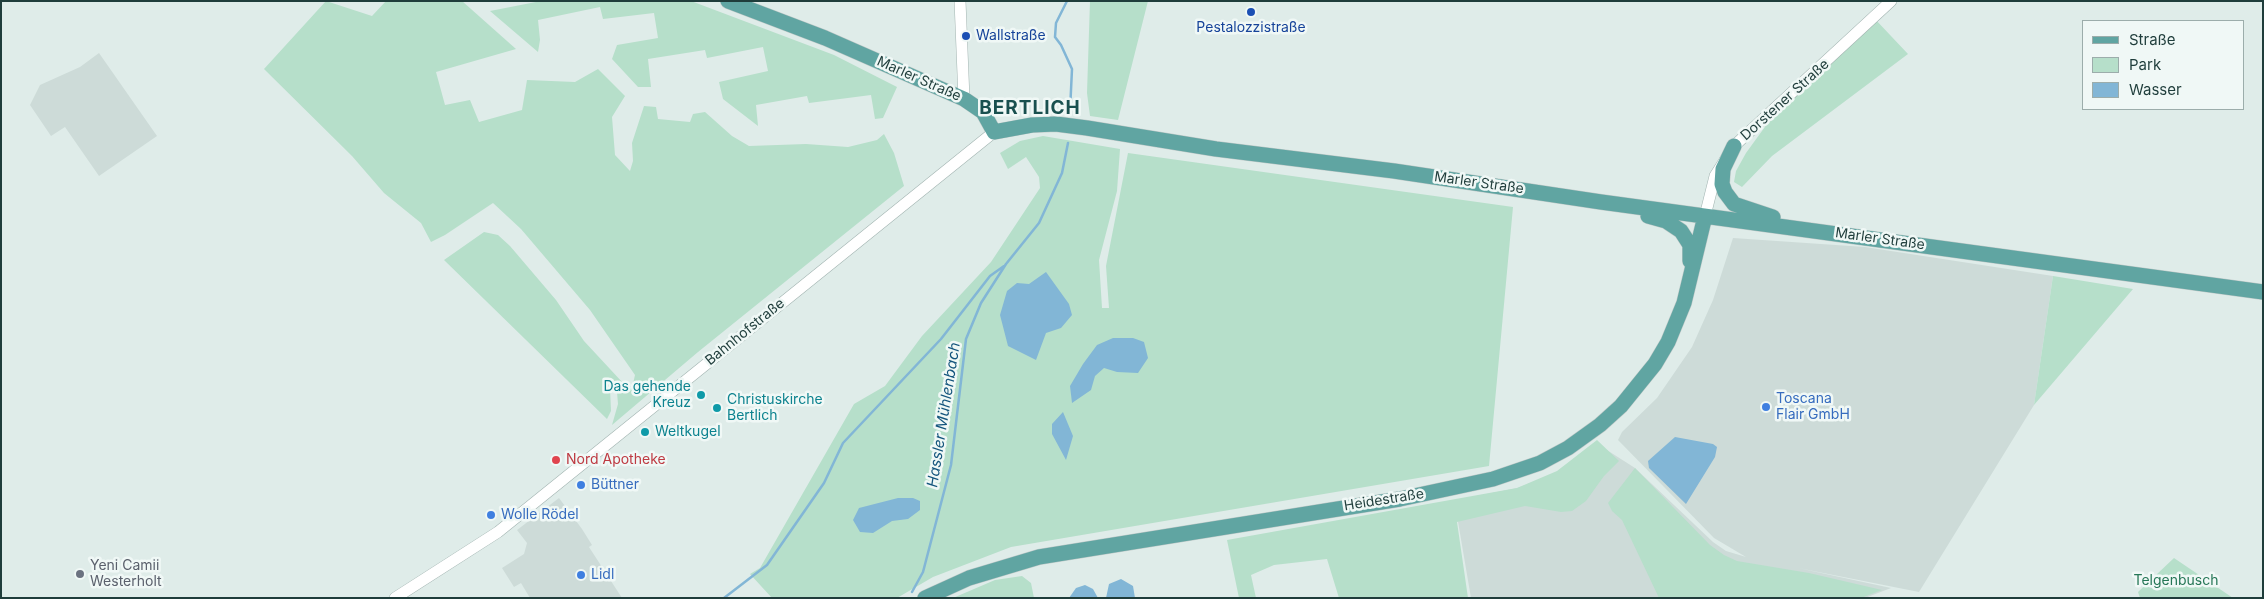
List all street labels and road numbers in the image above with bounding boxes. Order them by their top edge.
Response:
street label: Marler Straße [874,53,964,105]
street label: Dorstener Straße [1737,56,1833,144]
street label: Marler Straße [1433,168,1525,198]
street label: Marler Straße [1834,224,1926,254]
street label: Bahnhofstraße [702,295,788,369]
street label: Heidestraße [1343,485,1425,515]

